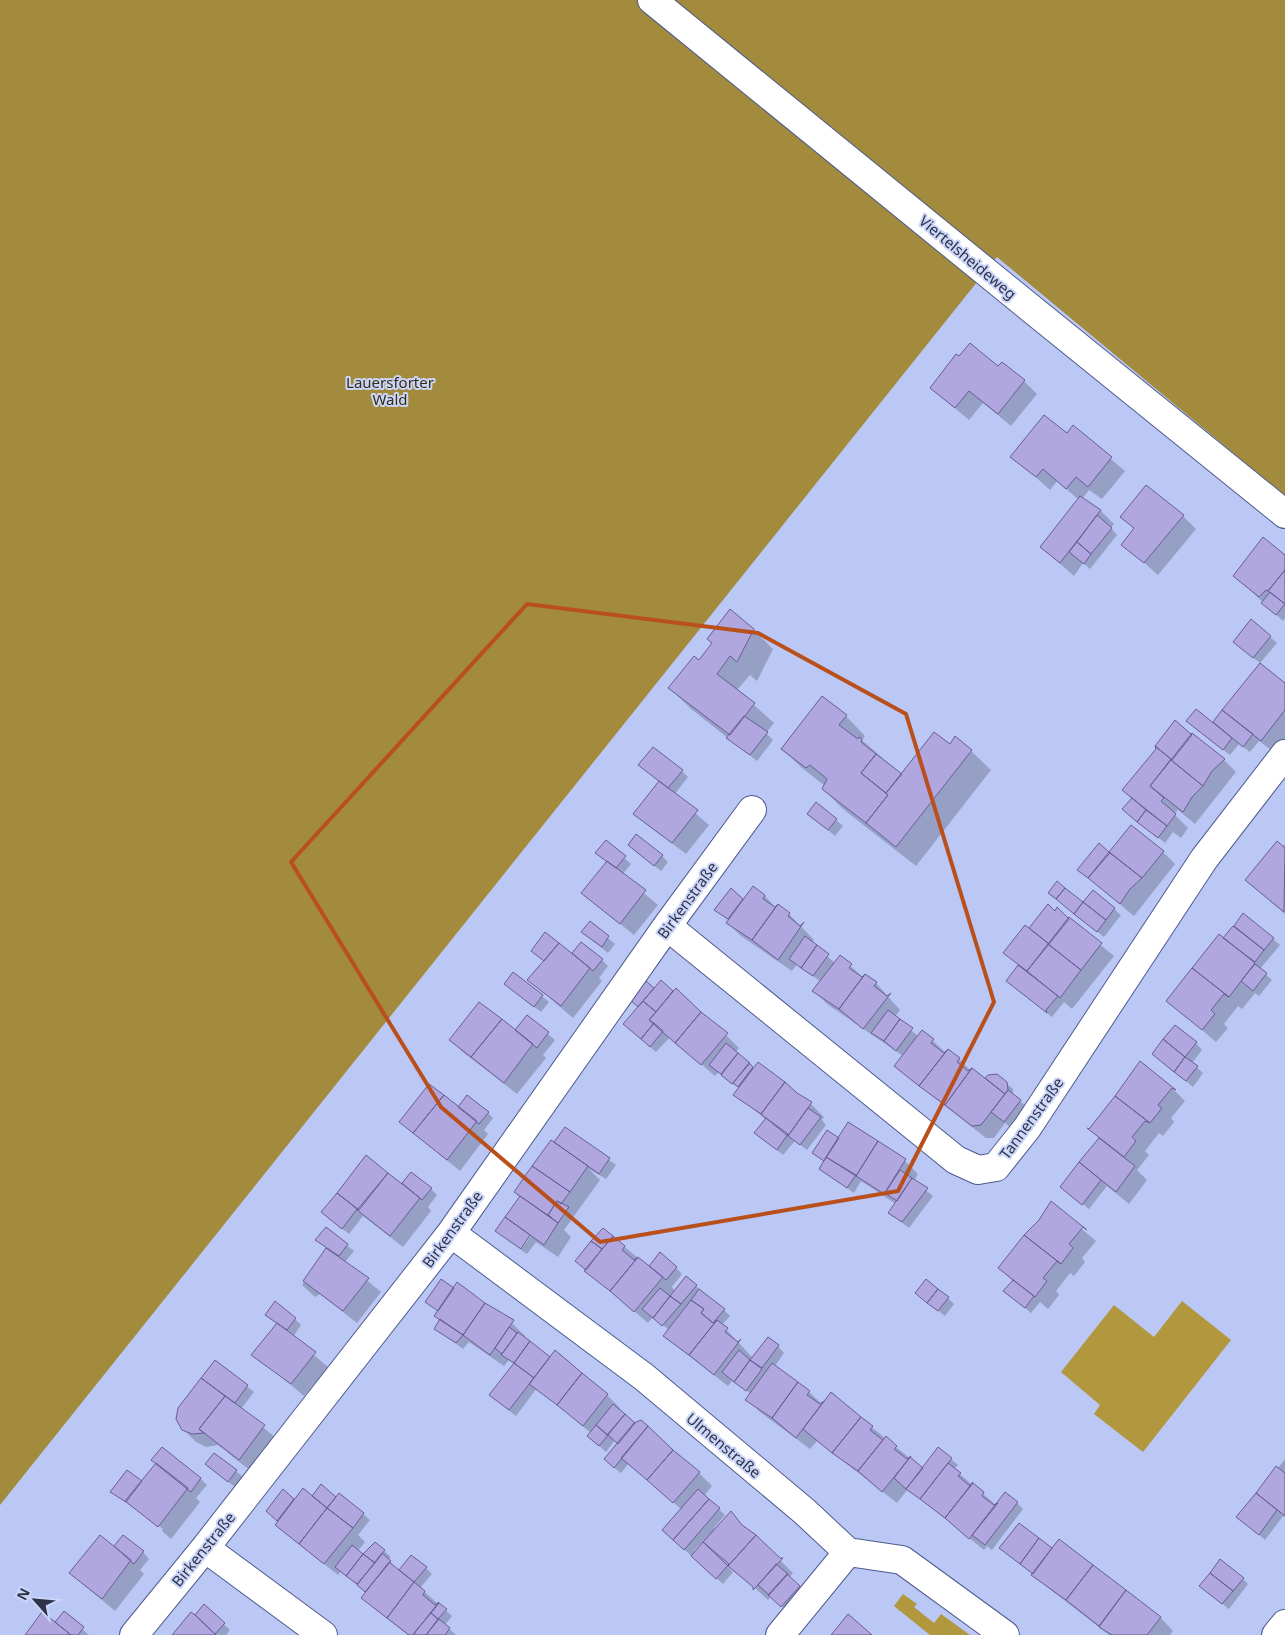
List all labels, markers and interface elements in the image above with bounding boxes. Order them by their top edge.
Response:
street label: Viertelsheideweg [915,210,1021,304]
park label: Lauersforter Wald [346,372,434,409]
street label: Birkenstraße [652,858,722,942]
street label: Tannenstraße [994,1073,1068,1163]
street label: Birkenstraße [417,1187,487,1271]
street label: Ulmenstraße [683,1408,765,1482]
street label: Birkenstraße [167,1508,239,1590]
north arrow [10,1575,60,1625]
text: N [12,1584,34,1603]

